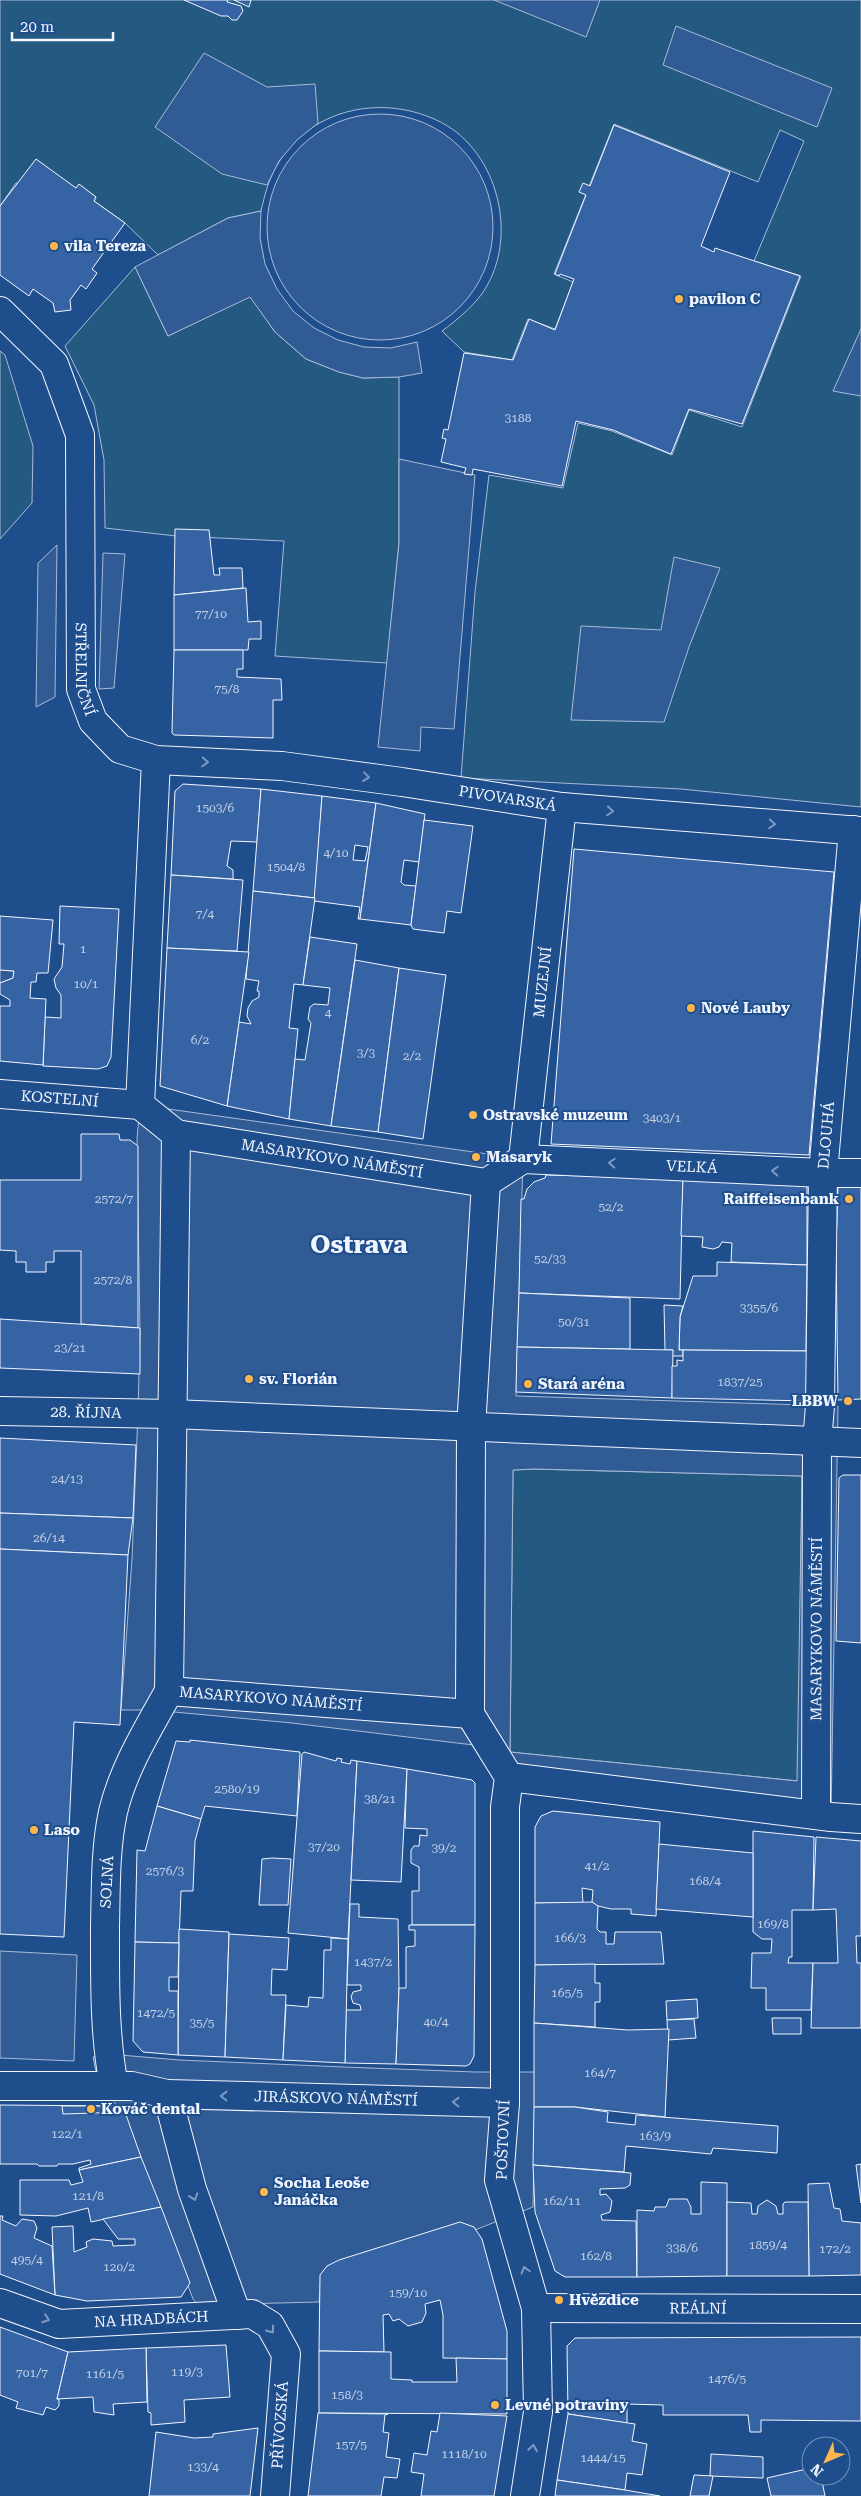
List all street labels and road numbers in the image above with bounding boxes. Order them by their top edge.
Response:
street label: STŘELNIČNÍ [72,622,99,718]
street label: PIVOVARSKÁ [457,782,558,815]
street label: MUZEJNÍ [530,946,555,1019]
street label: KOSTELNÍ [20,1087,99,1111]
street label: DLOUHÁ [814,1100,838,1170]
street label: MASARYKOVO NÁMĚSTÍ [240,1135,424,1182]
street label: VELKÁ [666,1157,718,1177]
street label: 28. ŘÍJNA [50,1403,122,1422]
street label: MASARYKOVO NÁMĚSTÍ [807,1537,826,1721]
street label: MASARYKOVO NÁMĚSTÍ [178,1683,363,1715]
street label: SOLNÁ [97,1855,117,1909]
street label: JIRÁSKOVO NÁMĚSTÍ [254,2087,418,2110]
street label: POŠTOVNÍ [493,2100,513,2180]
street label: REÁLNÍ [669,2299,727,2318]
street label: NA HRADBÁCH [93,2307,209,2331]
street label: PŘÍVOZSKÁ [268,2380,292,2470]

